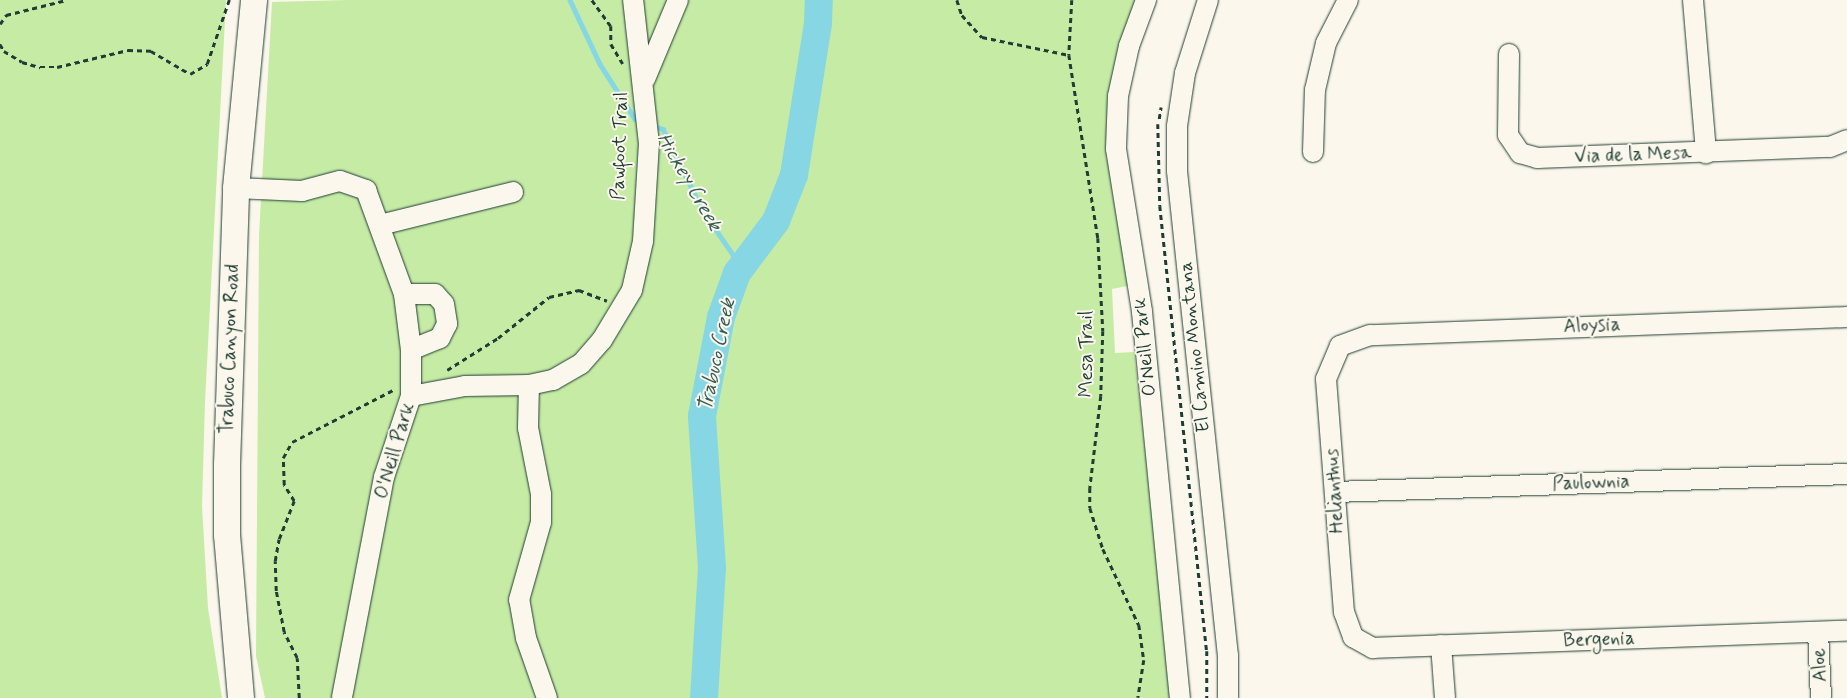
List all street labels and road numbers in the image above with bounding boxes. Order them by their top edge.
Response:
street label: Pawfoot Trail [607,93,633,199]
street label: Via de la Mesa [1574,142,1692,168]
street label: El Camino Montana [1175,262,1215,432]
street label: Trabuco Canyon Road [216,266,244,432]
street label: O'Neill Park [1129,298,1161,396]
street label: Mesa Trail [1076,312,1098,396]
street label: Aloysia [1563,314,1621,338]
street label: O'Neill Park [371,402,419,500]
street label: Helianthus [1321,448,1349,534]
street label: Paulownia [1552,470,1630,496]
street label: Bergenia [1563,627,1635,653]
street label: Aloe [1808,648,1832,682]

